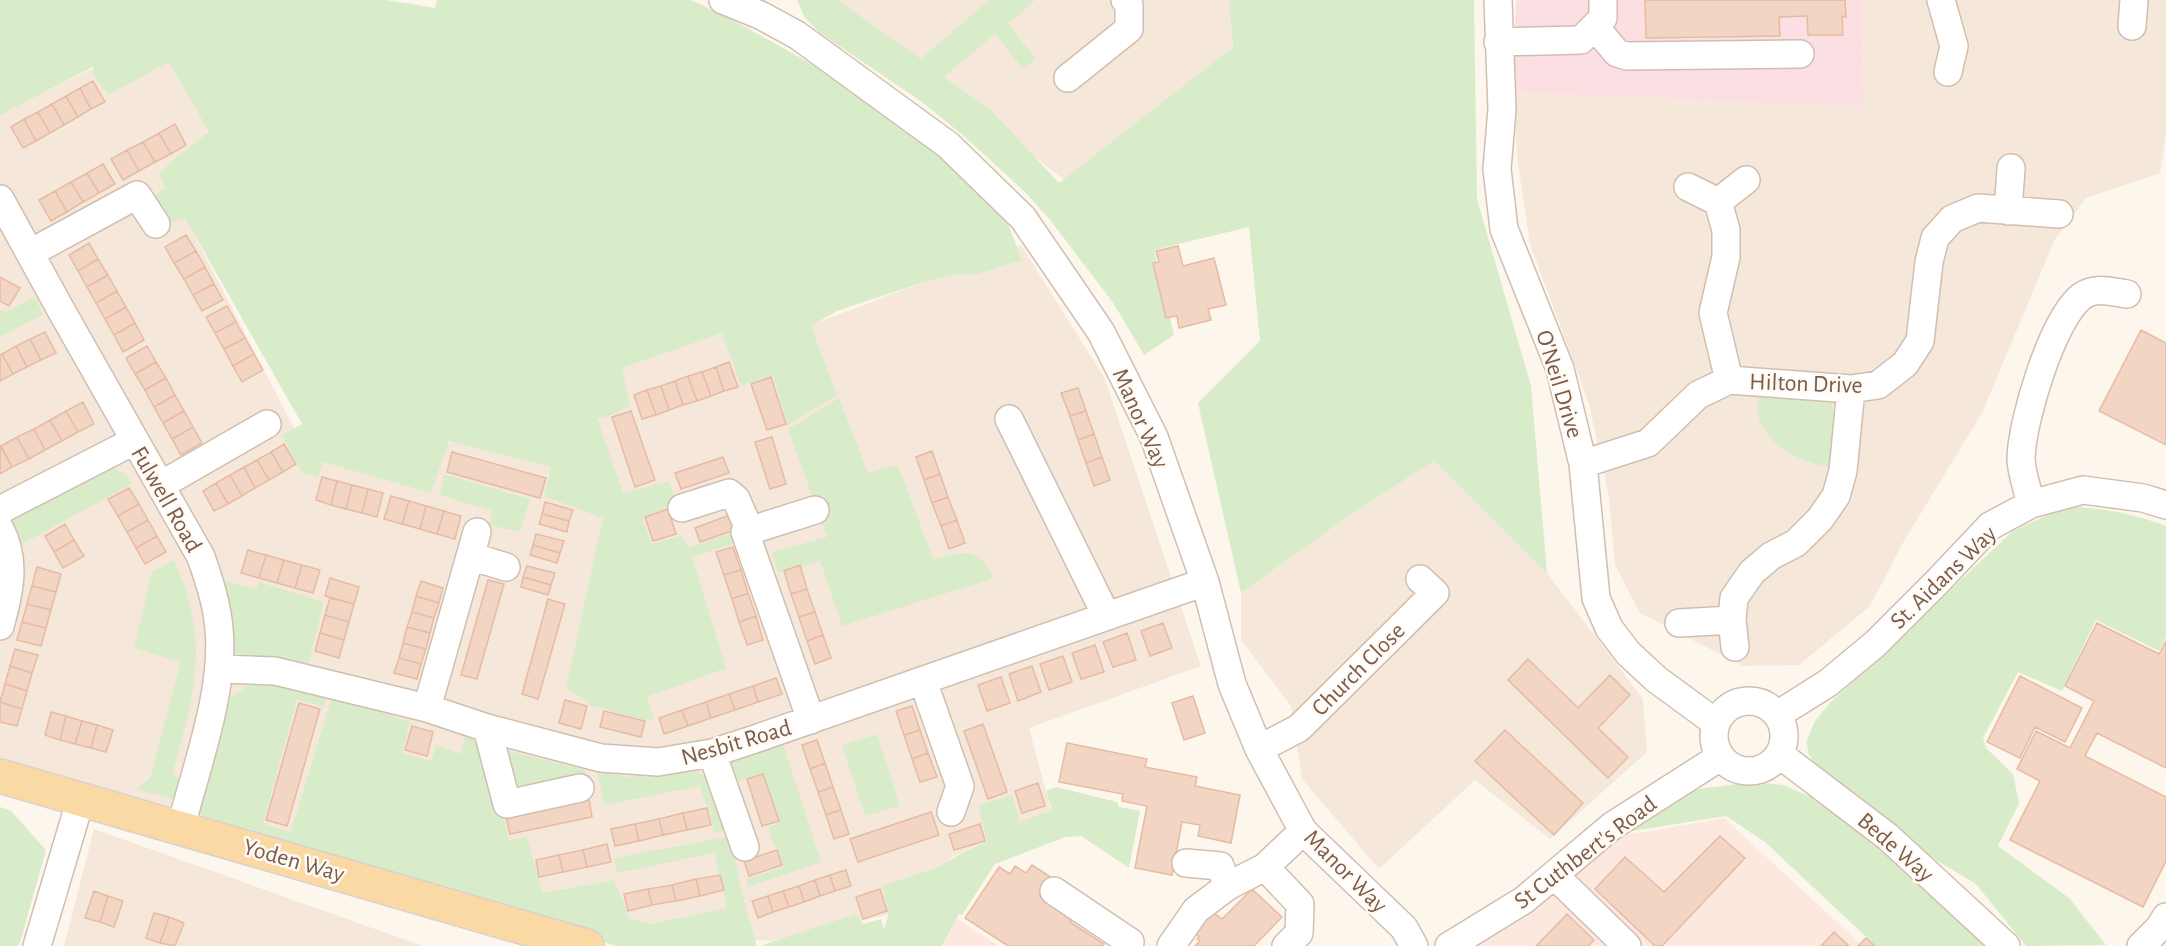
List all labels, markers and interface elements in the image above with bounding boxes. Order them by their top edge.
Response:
street label: O'Neil Drive [1531,327,1587,441]
street label: Manor Way [1107,365,1173,472]
street label: Hilton Drive [1749,370,1863,398]
street label: Fulwell Road [126,442,206,557]
street label: St. Aidans Way [1886,521,2001,634]
street label: Church Close [1308,619,1410,721]
street label: Nesbit Road [678,716,794,770]
street label: St Cuthbert's Road [1510,792,1661,914]
street label: Bede Way [1853,808,1938,887]
street label: Manor Way [1299,826,1391,918]
street label: Yoden Way [240,835,347,887]

